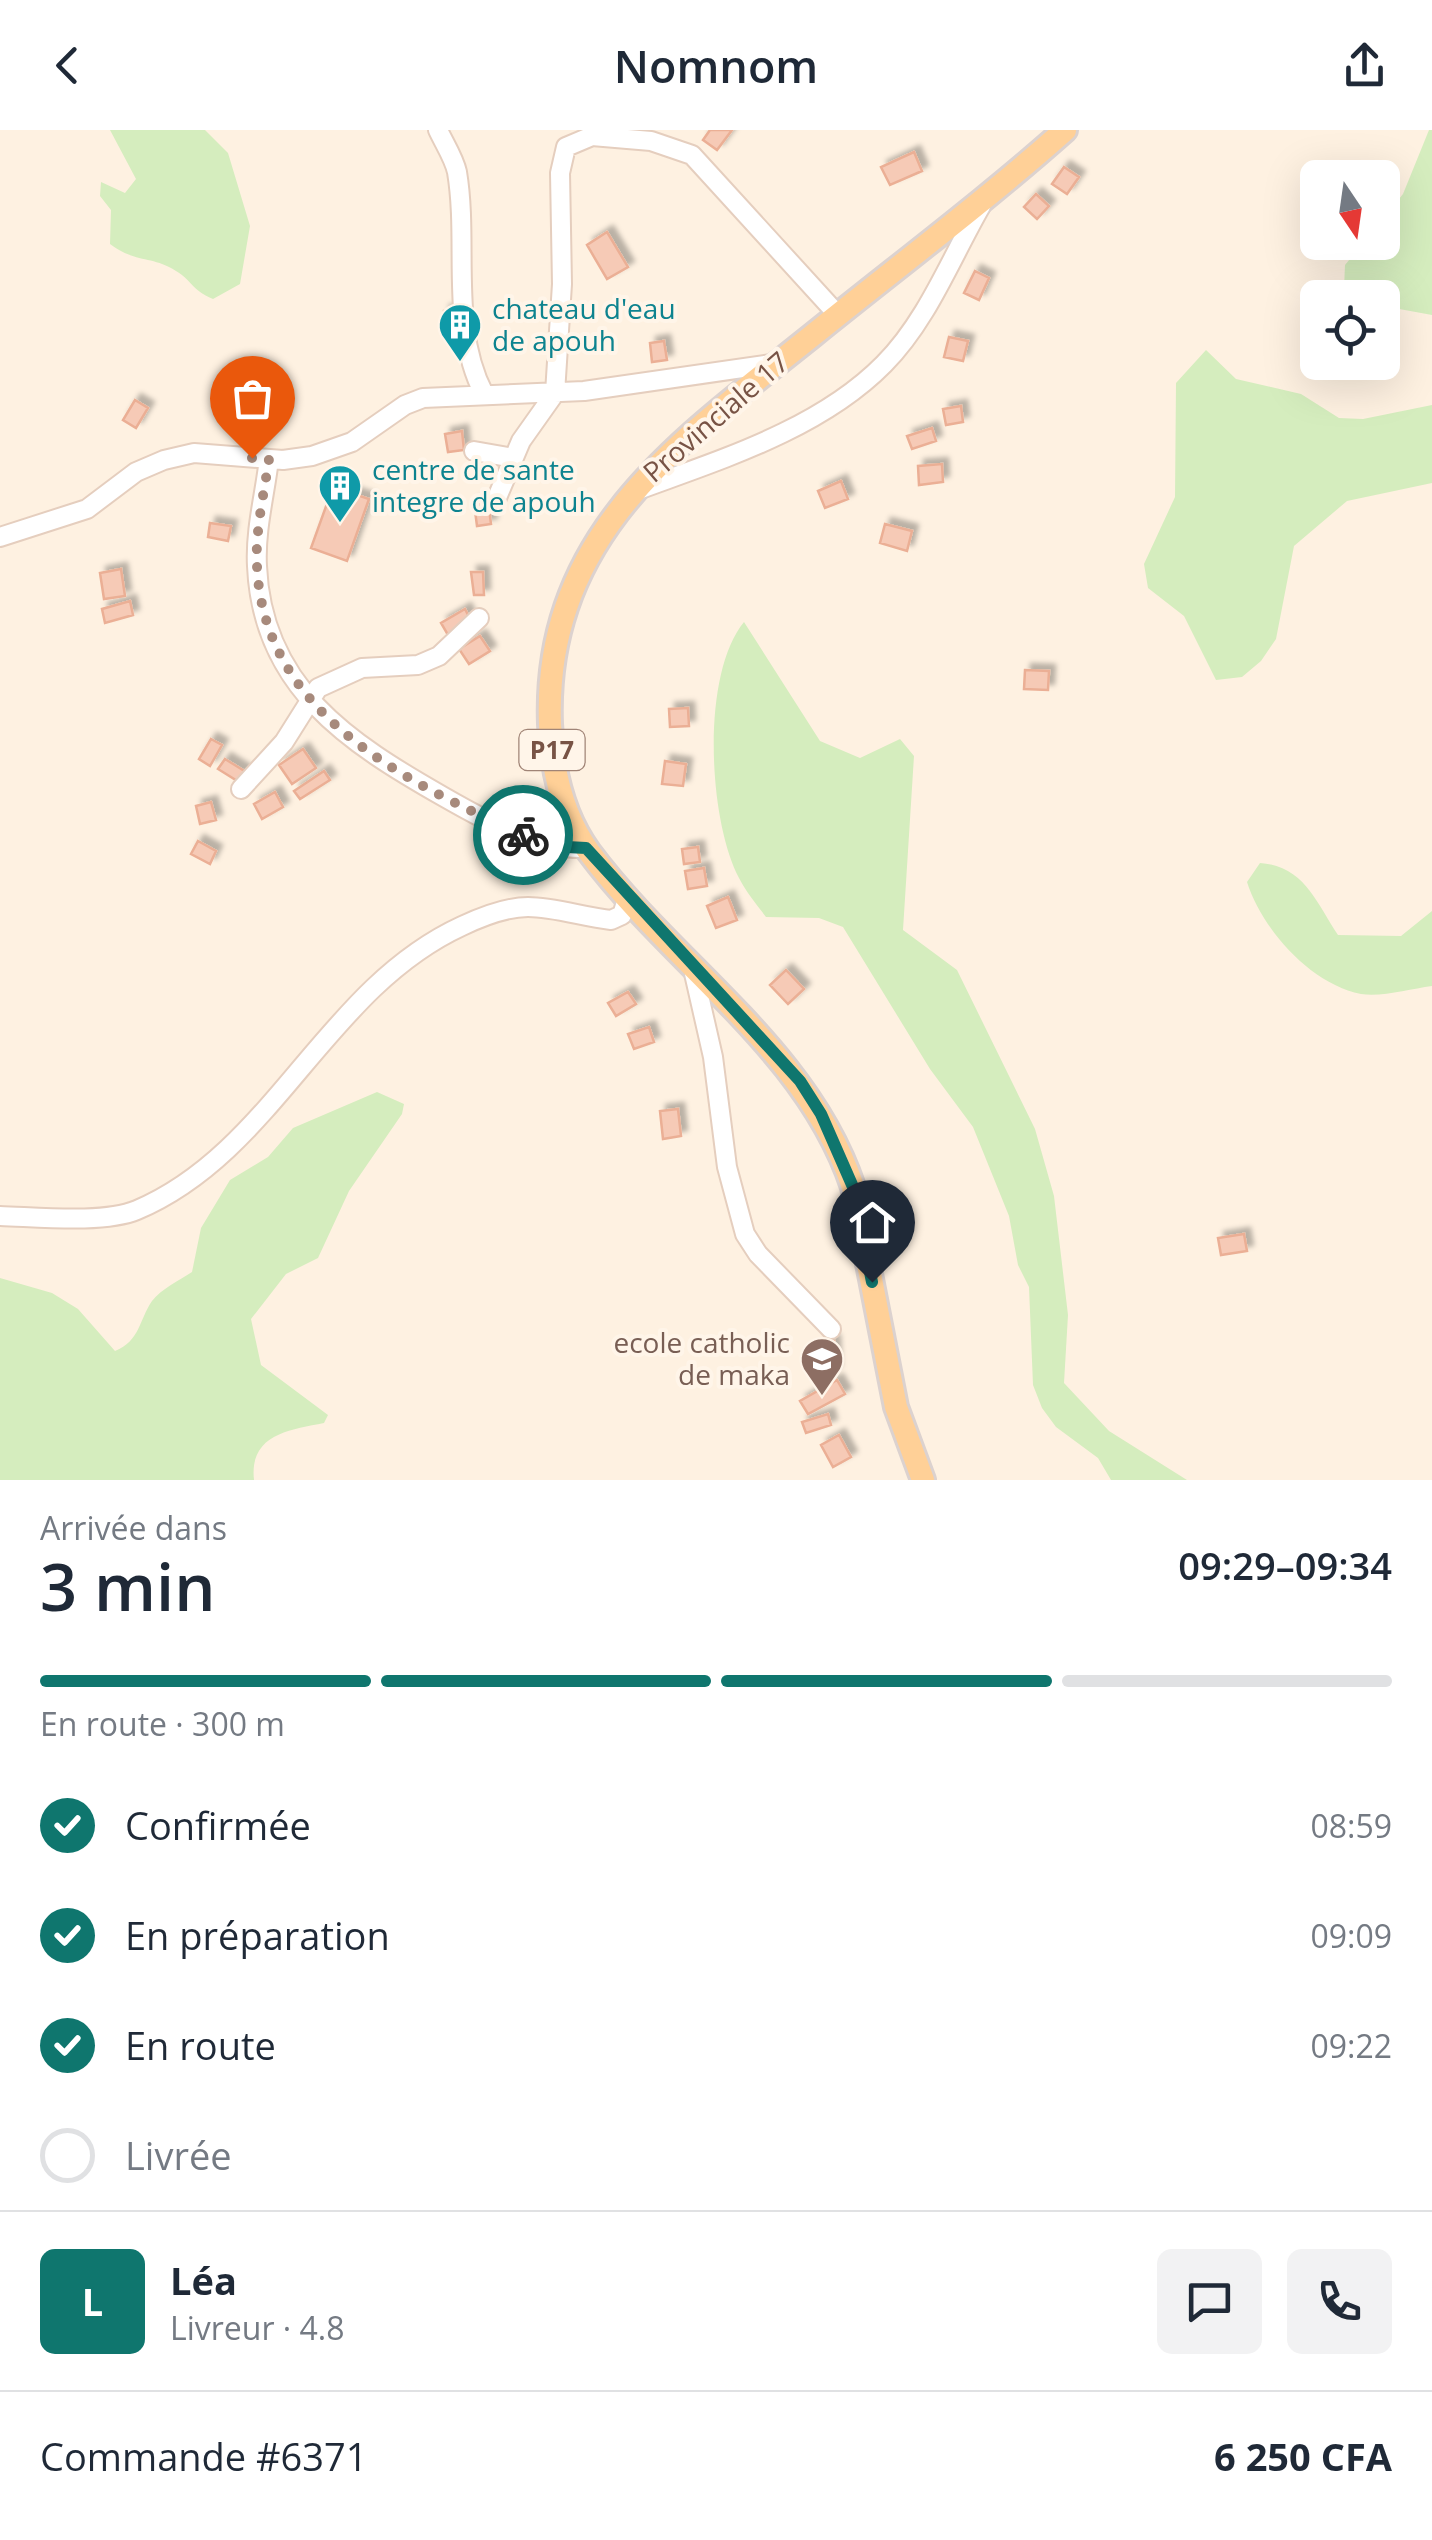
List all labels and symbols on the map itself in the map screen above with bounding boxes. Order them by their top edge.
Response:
north arrow [1300,160,1400,260]
place label: chateau d'eau de apouh [492,289,676,359]
building icon: chateau d'eau de apouh [437,302,483,363]
street label: Provinciale 17 [634,342,796,490]
pin [210,356,295,459]
place label: centre de sante integre de apouh [372,450,596,520]
building icon: centre de sante integre de apouh [317,463,363,524]
road number: P17 [520,730,584,770]
courier [473,785,573,885]
pin [830,1180,915,1283]
place label: ecole catholic de maka [613,1323,790,1393]
school or university icon: ecole catholic de maka [799,1336,845,1397]

